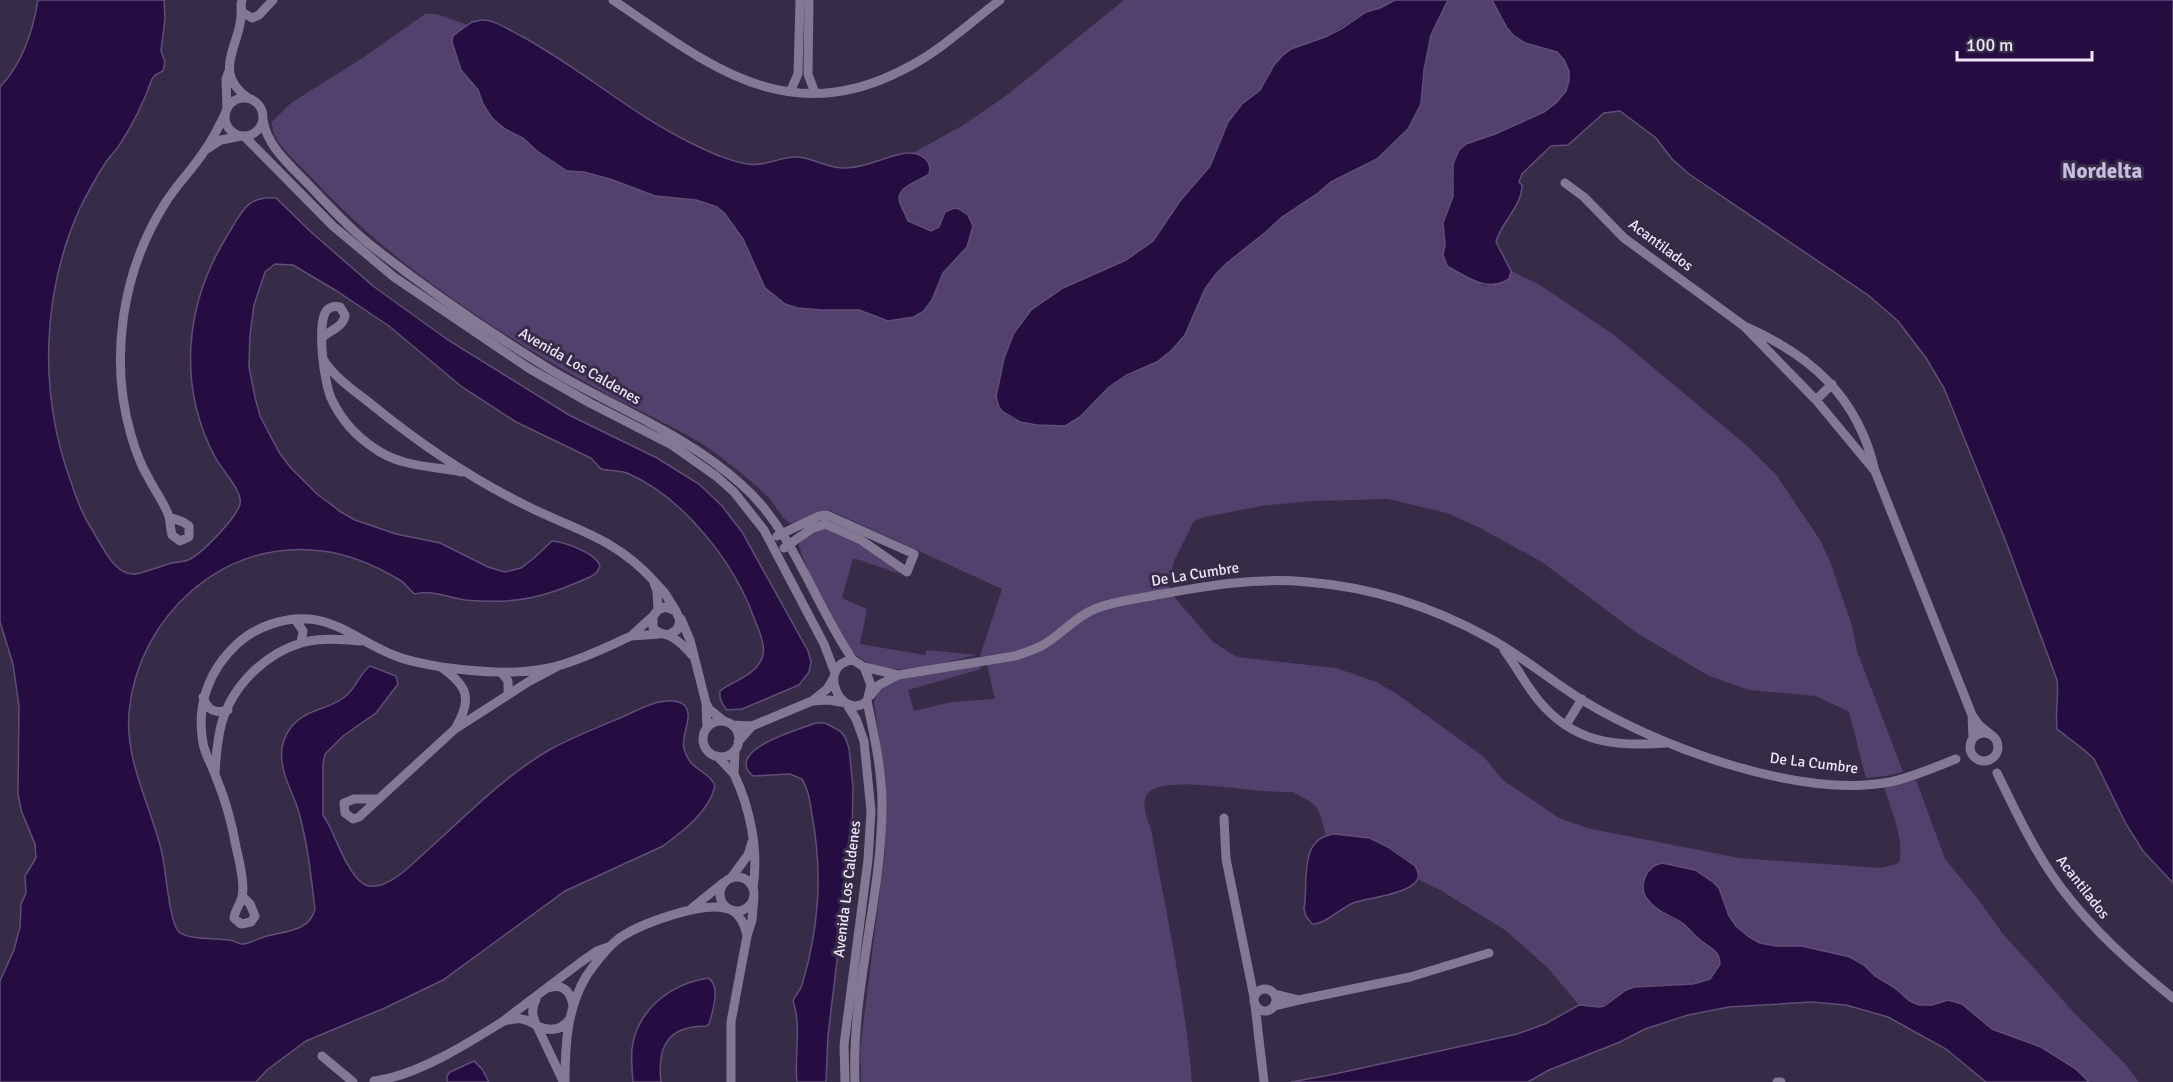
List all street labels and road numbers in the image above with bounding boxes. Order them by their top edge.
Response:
street label: Acantilados [1625,215,1697,275]
street label: Avenida Los Caldenes [516,324,645,408]
street label: De La Cumbre [1150,558,1240,590]
street label: De La Cumbre [1769,749,1859,777]
street label: Avenida Los Caldenes [830,819,864,959]
street label: Acantilados [2053,852,2114,923]

